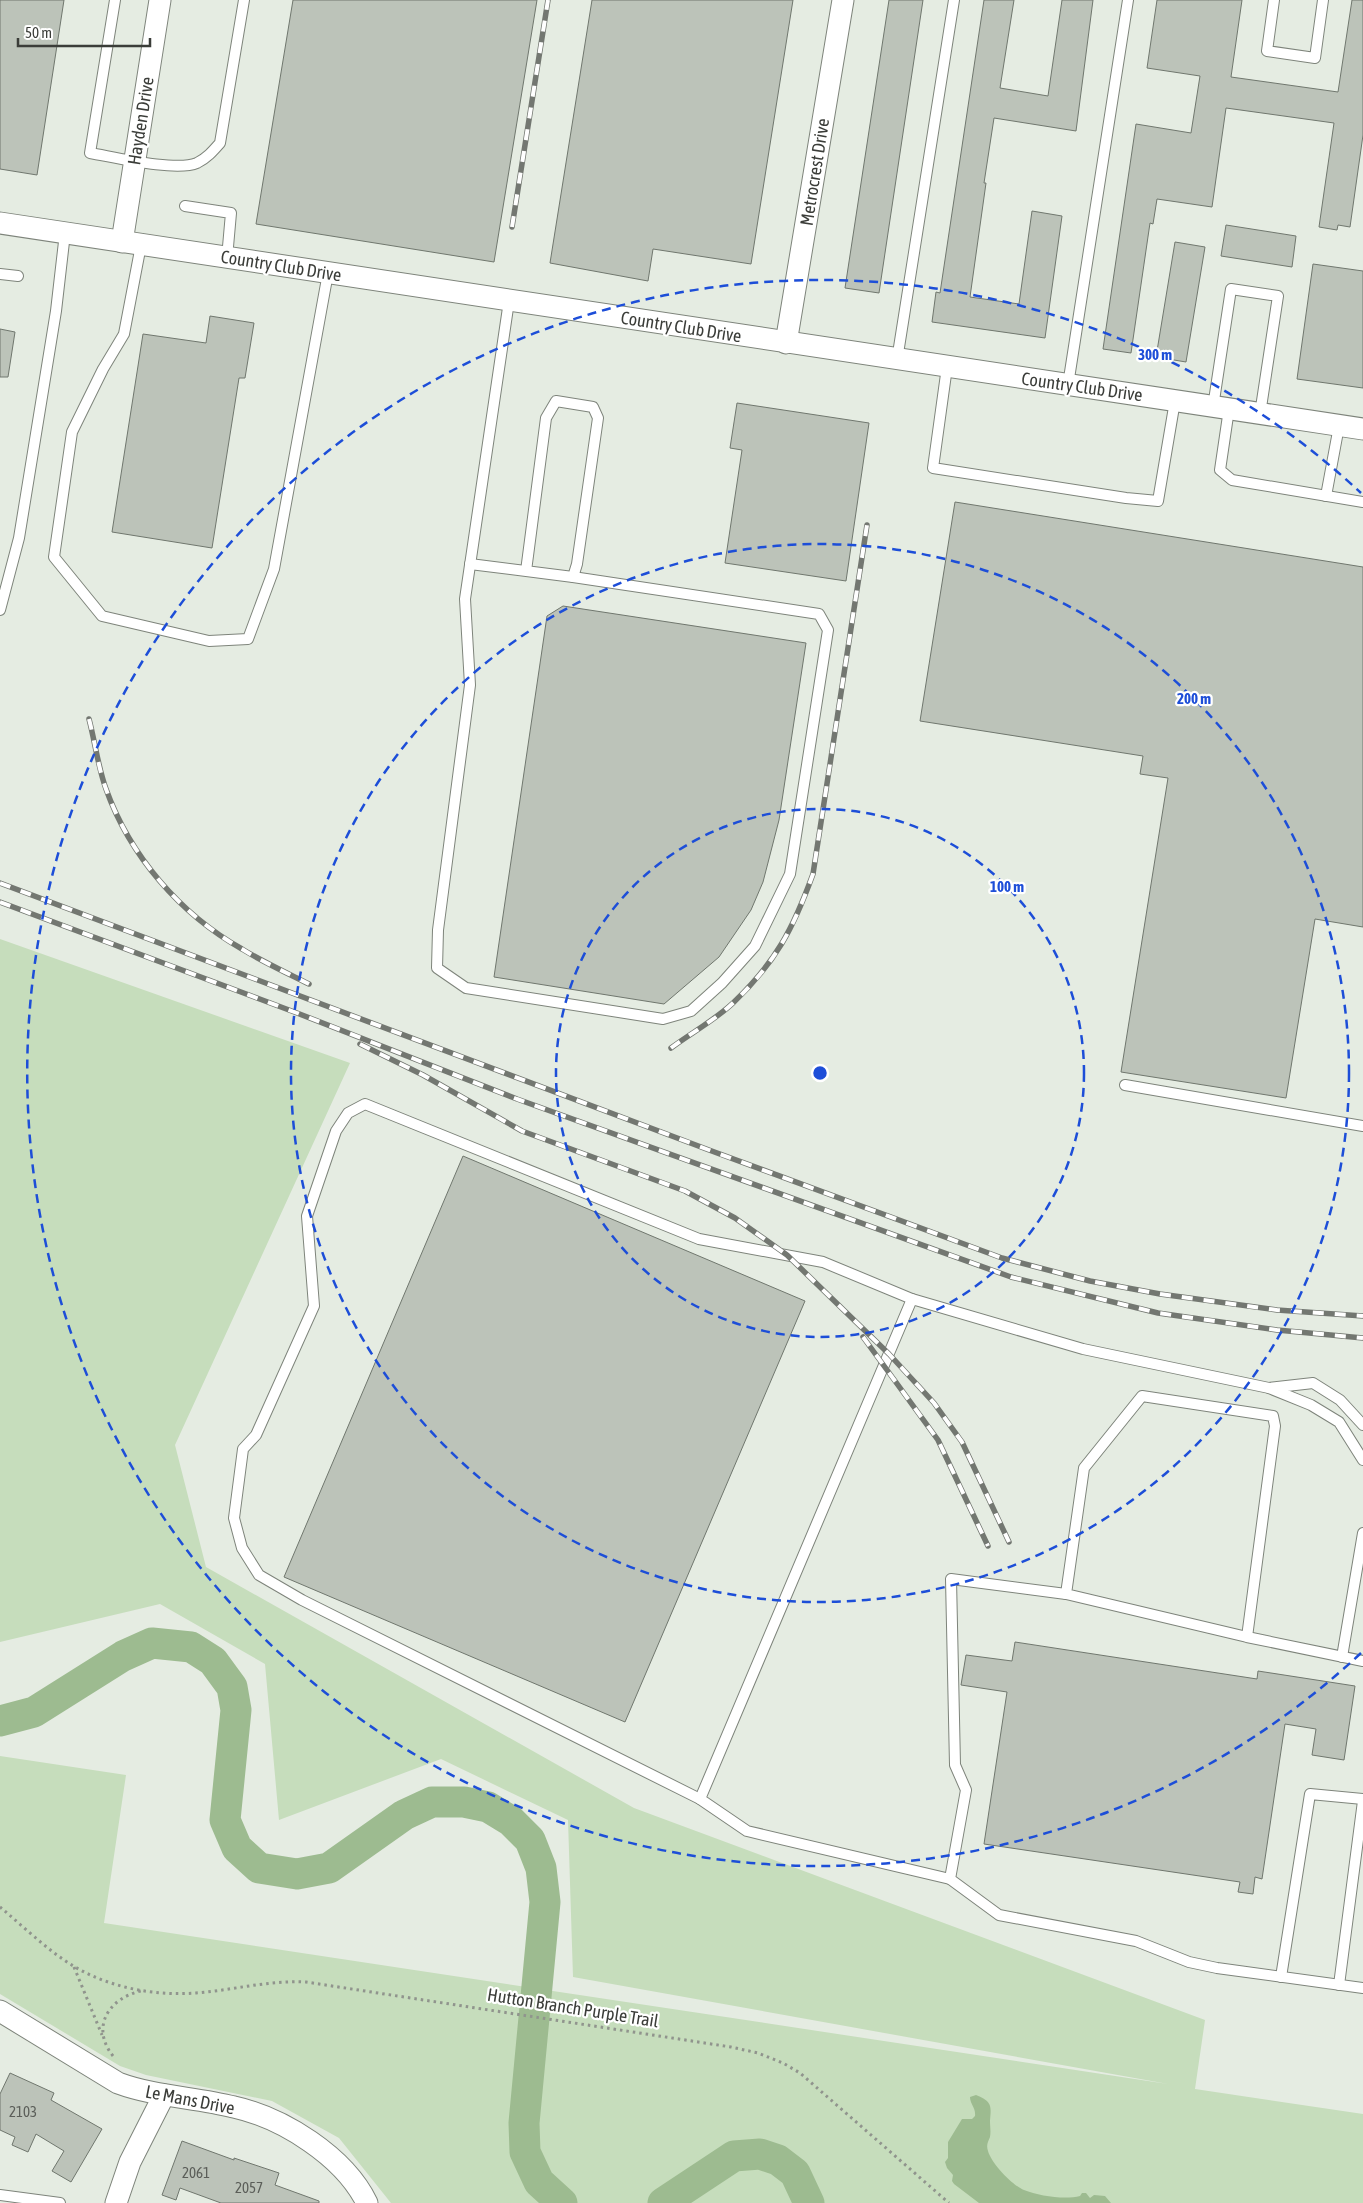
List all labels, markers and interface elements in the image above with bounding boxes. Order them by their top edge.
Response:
scale bar [18,15,150,47]
text: 50 m [25,24,52,41]
street label: Hayden Drive [123,75,158,166]
street label: Metrocrest Drive [796,117,833,227]
street label: Country Club Drive [219,246,343,285]
street label: Country Club Drive [619,307,743,346]
text: 300 m [1138,346,1172,363]
street label: Country Club Drive [1020,368,1144,405]
text: 200 m [1177,690,1211,707]
text: 100 m [990,878,1024,895]
centre of rings [811,1064,829,1082]
street label: Hutton Branch Purple Trail [486,1984,660,2031]
street label: Le Mans Drive [144,2081,237,2118]
house number: 2103 [9,2103,37,2120]
house number: 2061 [182,2164,210,2181]
house number: 2057 [235,2179,263,2196]

